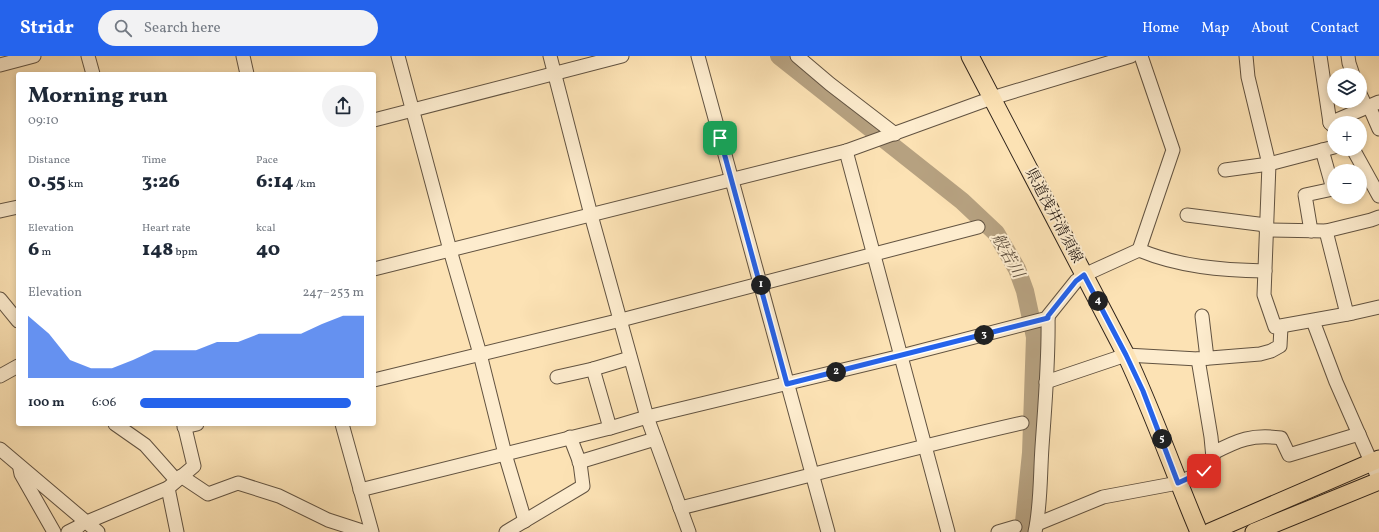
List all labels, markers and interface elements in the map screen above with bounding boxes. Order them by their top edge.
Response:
search box [98,10,378,46]
text: Stridr [20,15,74,41]
icon: search [112,17,134,39]
text: Search here [144,18,221,39]
text: Home [1142,19,1179,38]
text: Map [1201,19,1229,38]
text: About [1251,19,1289,38]
text: Contact [1311,19,1359,38]
map controls [1327,68,1367,204]
button: layers [1327,68,1367,108]
text: Morning run [28,81,168,112]
button: share [322,85,364,127]
text: 09:10 [28,112,59,130]
button: + [1327,116,1367,156]
pin [703,121,737,155]
icon: arrive [709,127,731,149]
text: Distance [28,153,70,168]
text: Time [142,153,166,168]
text: Pace [256,153,278,168]
button: − [1327,164,1367,204]
street label: 県道浅井清須線 [1019,165,1087,267]
text: 0.55 [28,168,66,196]
text: 3:26 [142,168,180,196]
text: 6:14 [256,168,294,196]
text: km [66,177,84,192]
text: /km [294,177,316,192]
text: Elevation [28,221,74,236]
text: Heart rate [142,221,191,236]
text: kcal [256,221,276,236]
water label: 般若川 [986,230,1029,284]
text: 6 [28,236,39,264]
text: 148 [142,236,173,264]
text: 40 [256,236,280,264]
text: m [39,245,51,260]
text: bpm [173,245,198,260]
pin: 1 [751,275,771,295]
text: 1 [759,277,763,292]
text: Elevation [28,284,82,302]
text: 247–253 m [302,284,364,302]
pin: 4 [1088,291,1108,311]
text: 4 [1095,293,1101,308]
pin: 3 [974,325,994,345]
text: 3 [981,327,987,342]
pin: 2 [826,362,846,382]
text: 2 [833,364,839,379]
text: 100 m [28,394,65,412]
text: 6:06 [92,394,116,412]
pin: 5 [1152,429,1172,449]
text: 5 [1159,431,1165,446]
pin [1187,454,1221,488]
icon: check [1193,460,1215,482]

